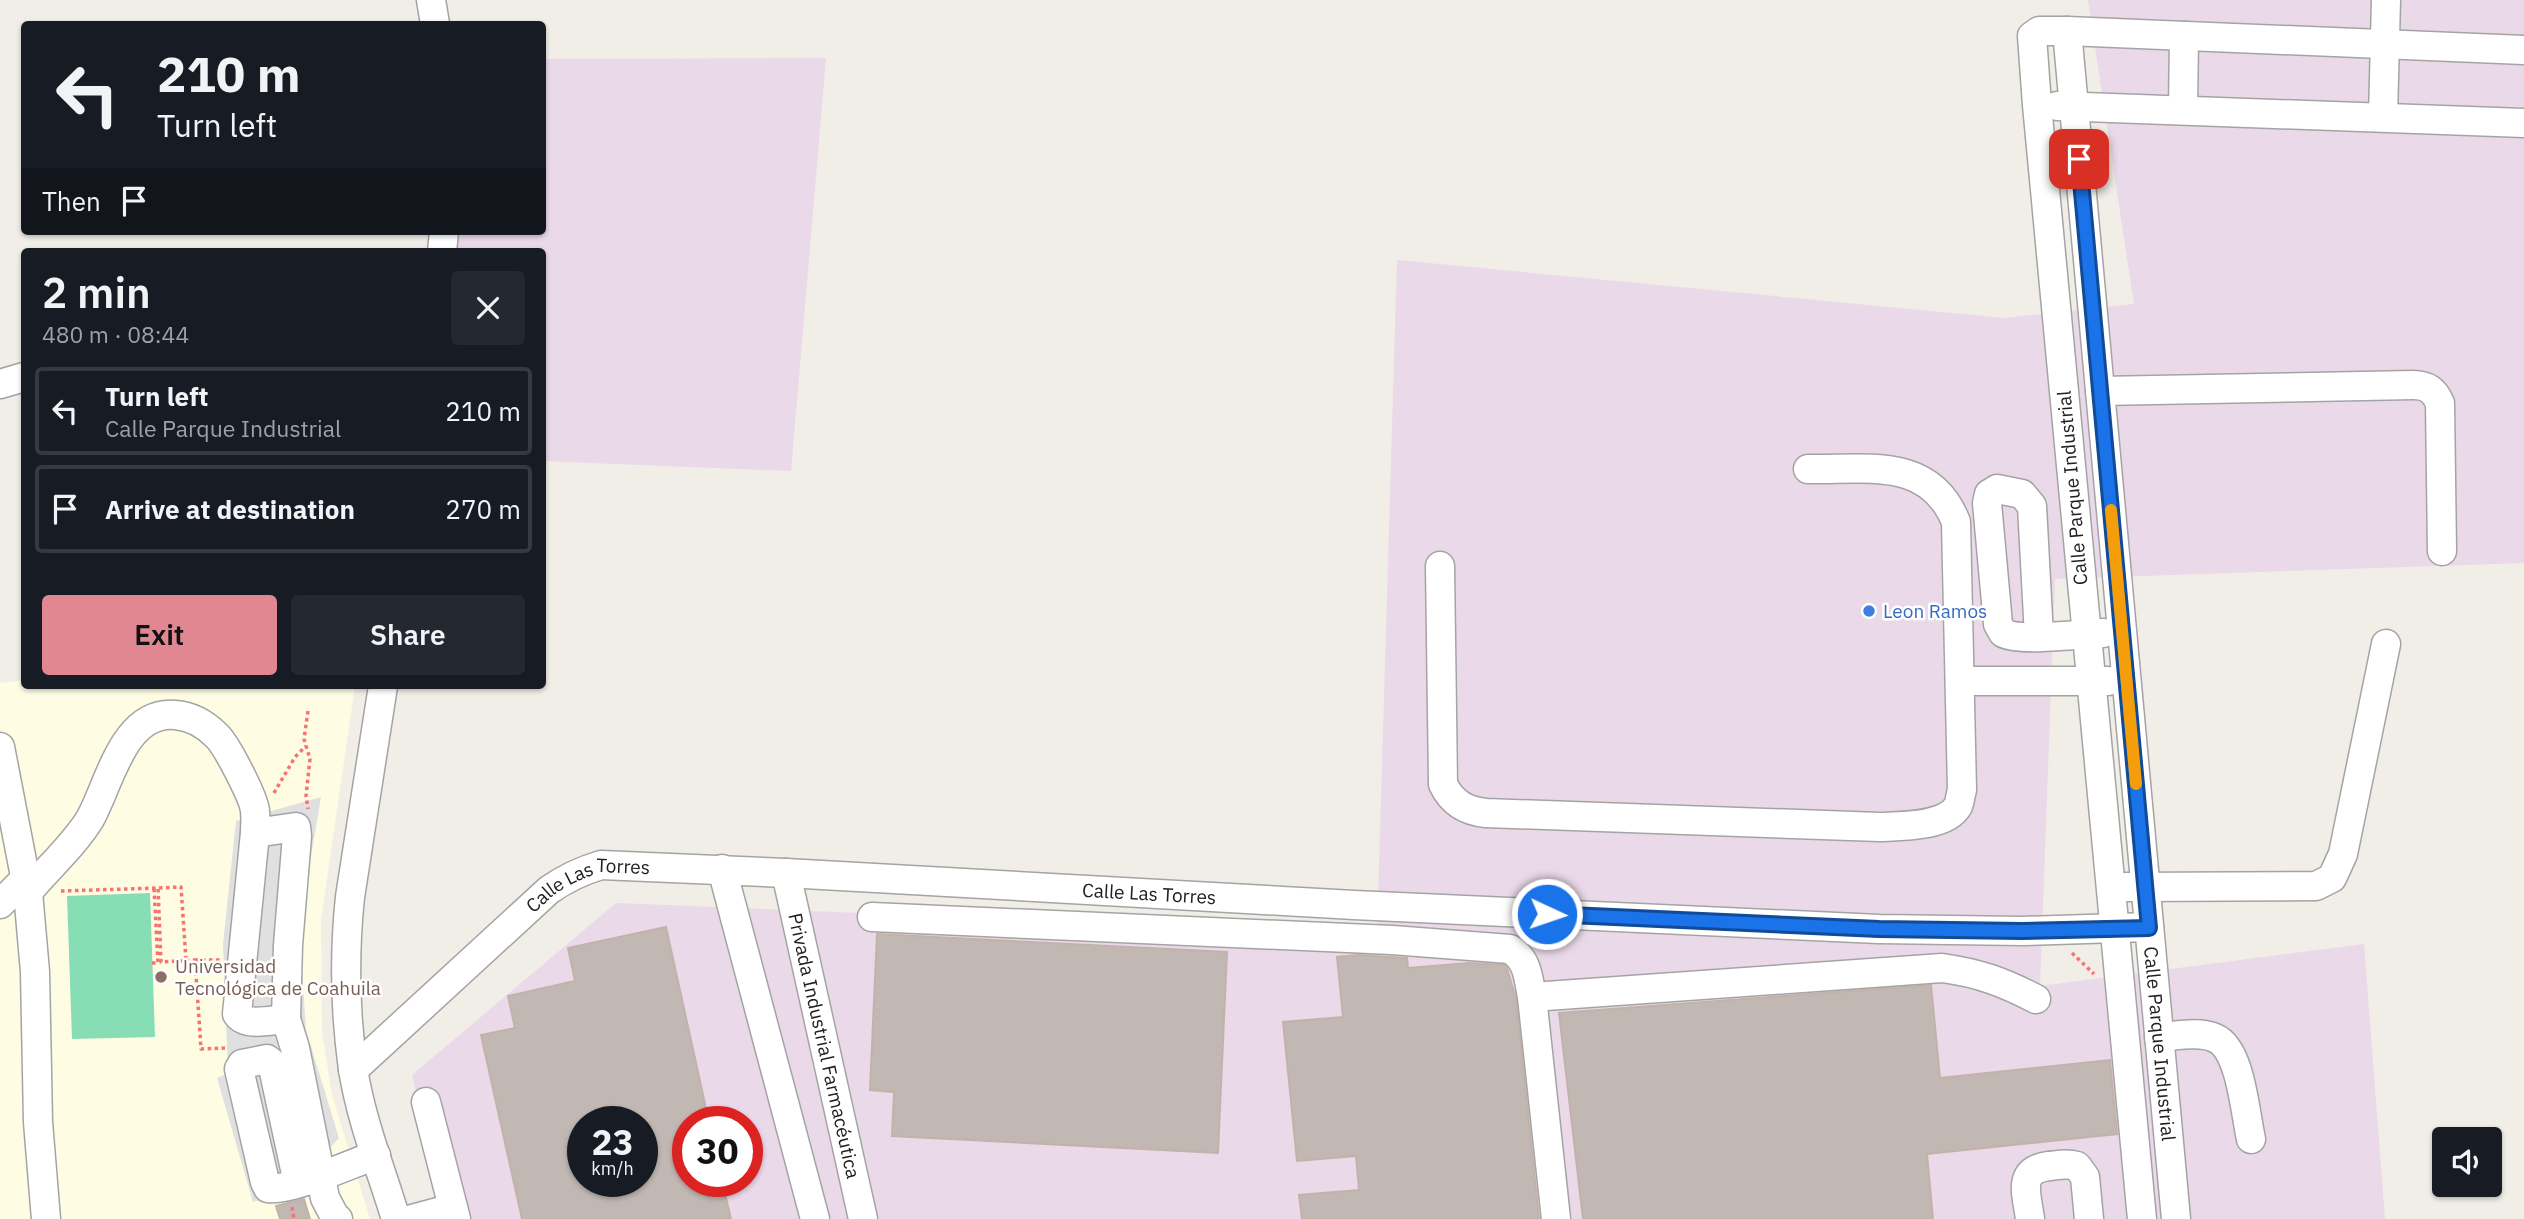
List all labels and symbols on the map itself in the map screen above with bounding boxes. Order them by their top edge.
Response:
pin [2049,129,2109,189]
street label: Calle Parque Industrial [2052,390,2092,586]
place label: Leon Ramos [1883,599,1987,623]
marker: Leon Ramos [1861,603,1877,619]
street label: Calle Las Torres [521,853,651,917]
position arrow [1510,877,1584,951]
street label: Calle Las Torres [1081,878,1217,909]
street label: Privada Industrial Farmacéutica [783,911,866,1181]
street label: Calle Parque Industrial [2139,945,2181,1142]
place label: Universidad Tecnológica de Coahuila [175,954,381,1000]
marker: Universidad Tecnológica de Coahuila [153,969,169,985]
speed limit sign: 30 [672,1106,763,1197]

